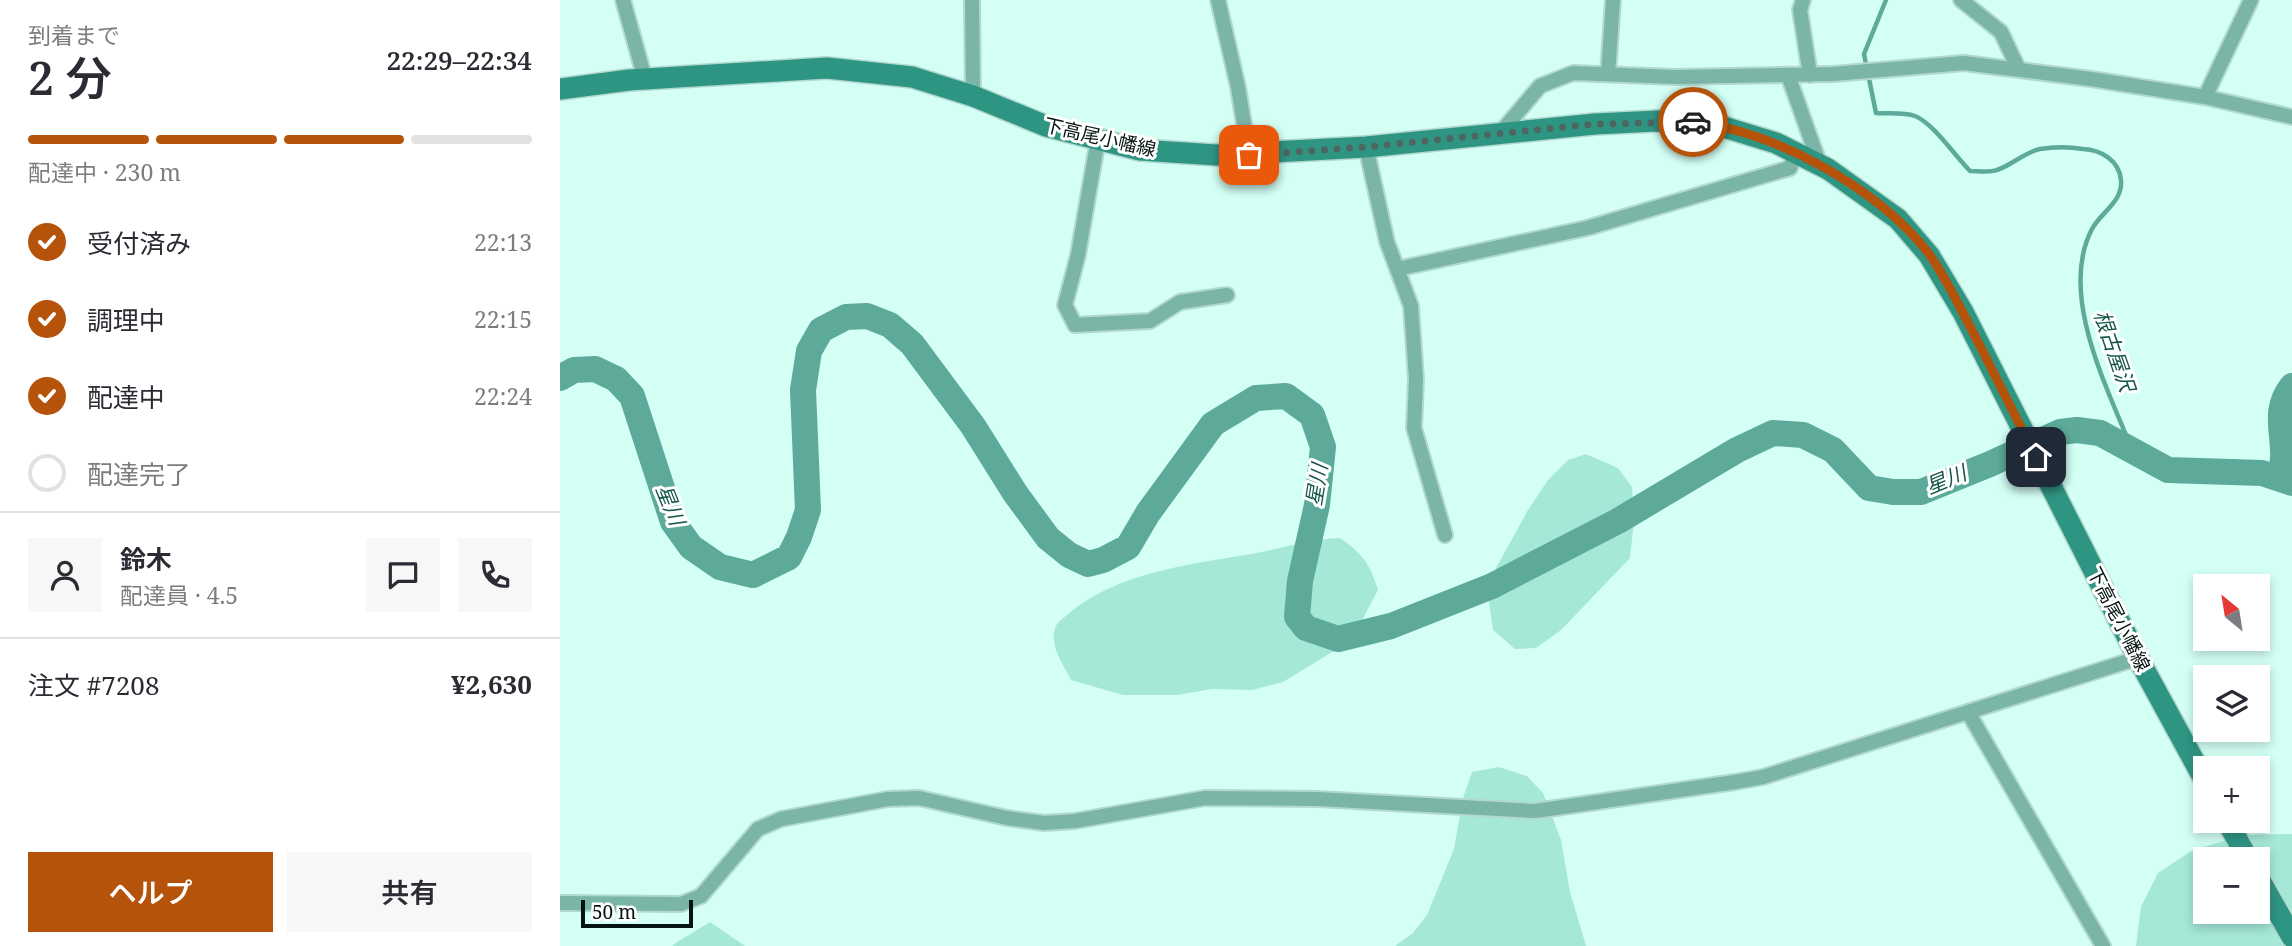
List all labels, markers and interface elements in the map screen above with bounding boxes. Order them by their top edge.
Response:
text: 到着まで [28,19,120,51]
text: 22:29–22:34 [386,42,532,78]
text: 2 分 [28,46,112,108]
courier [1658,87,1728,157]
icon: car [1674,103,1712,141]
street label: 下高尾小幡線 [1042,112,1158,162]
pin [1219,125,1279,185]
icon: bag [1230,136,1268,174]
text: 配達中 · 230 m [28,156,181,188]
icon: check [28,223,66,261]
text: 受付済み [87,225,191,261]
text: 22:13 [474,226,532,258]
icon: check [28,300,66,338]
text: 調理中 [87,302,165,338]
text: 22:15 [474,303,532,335]
water label: 根古屋沢 [2088,306,2143,398]
icon: check [28,377,66,415]
text: 配達中 [87,379,165,415]
text: 22:24 [474,380,532,412]
pin [2006,427,2066,487]
icon: home [2017,438,2055,476]
text: 配達完了 [87,456,191,492]
water label: 星川 [1921,457,1972,500]
water label: 星川 [1299,460,1333,508]
water label: 星川 [650,480,693,531]
button: person [28,538,102,612]
button: chat [366,538,440,612]
button: phone [458,538,532,612]
text: 鈴木 [120,541,172,577]
street label: 下高尾小幡線 [2082,562,2156,676]
north arrow [2193,574,2270,651]
map controls [2193,574,2270,924]
text: 配達員 · 4.5 [120,579,238,611]
button: layers [2193,665,2270,742]
text: ¥2,630 [451,666,532,702]
text: 注文 #7208 [28,667,159,703]
button: + [2193,756,2270,833]
button: − [2193,847,2270,924]
button: ヘルプ [28,852,273,932]
button: 共有 [287,852,532,932]
scale bar [581,897,693,929]
text: 50 m [592,899,636,925]

